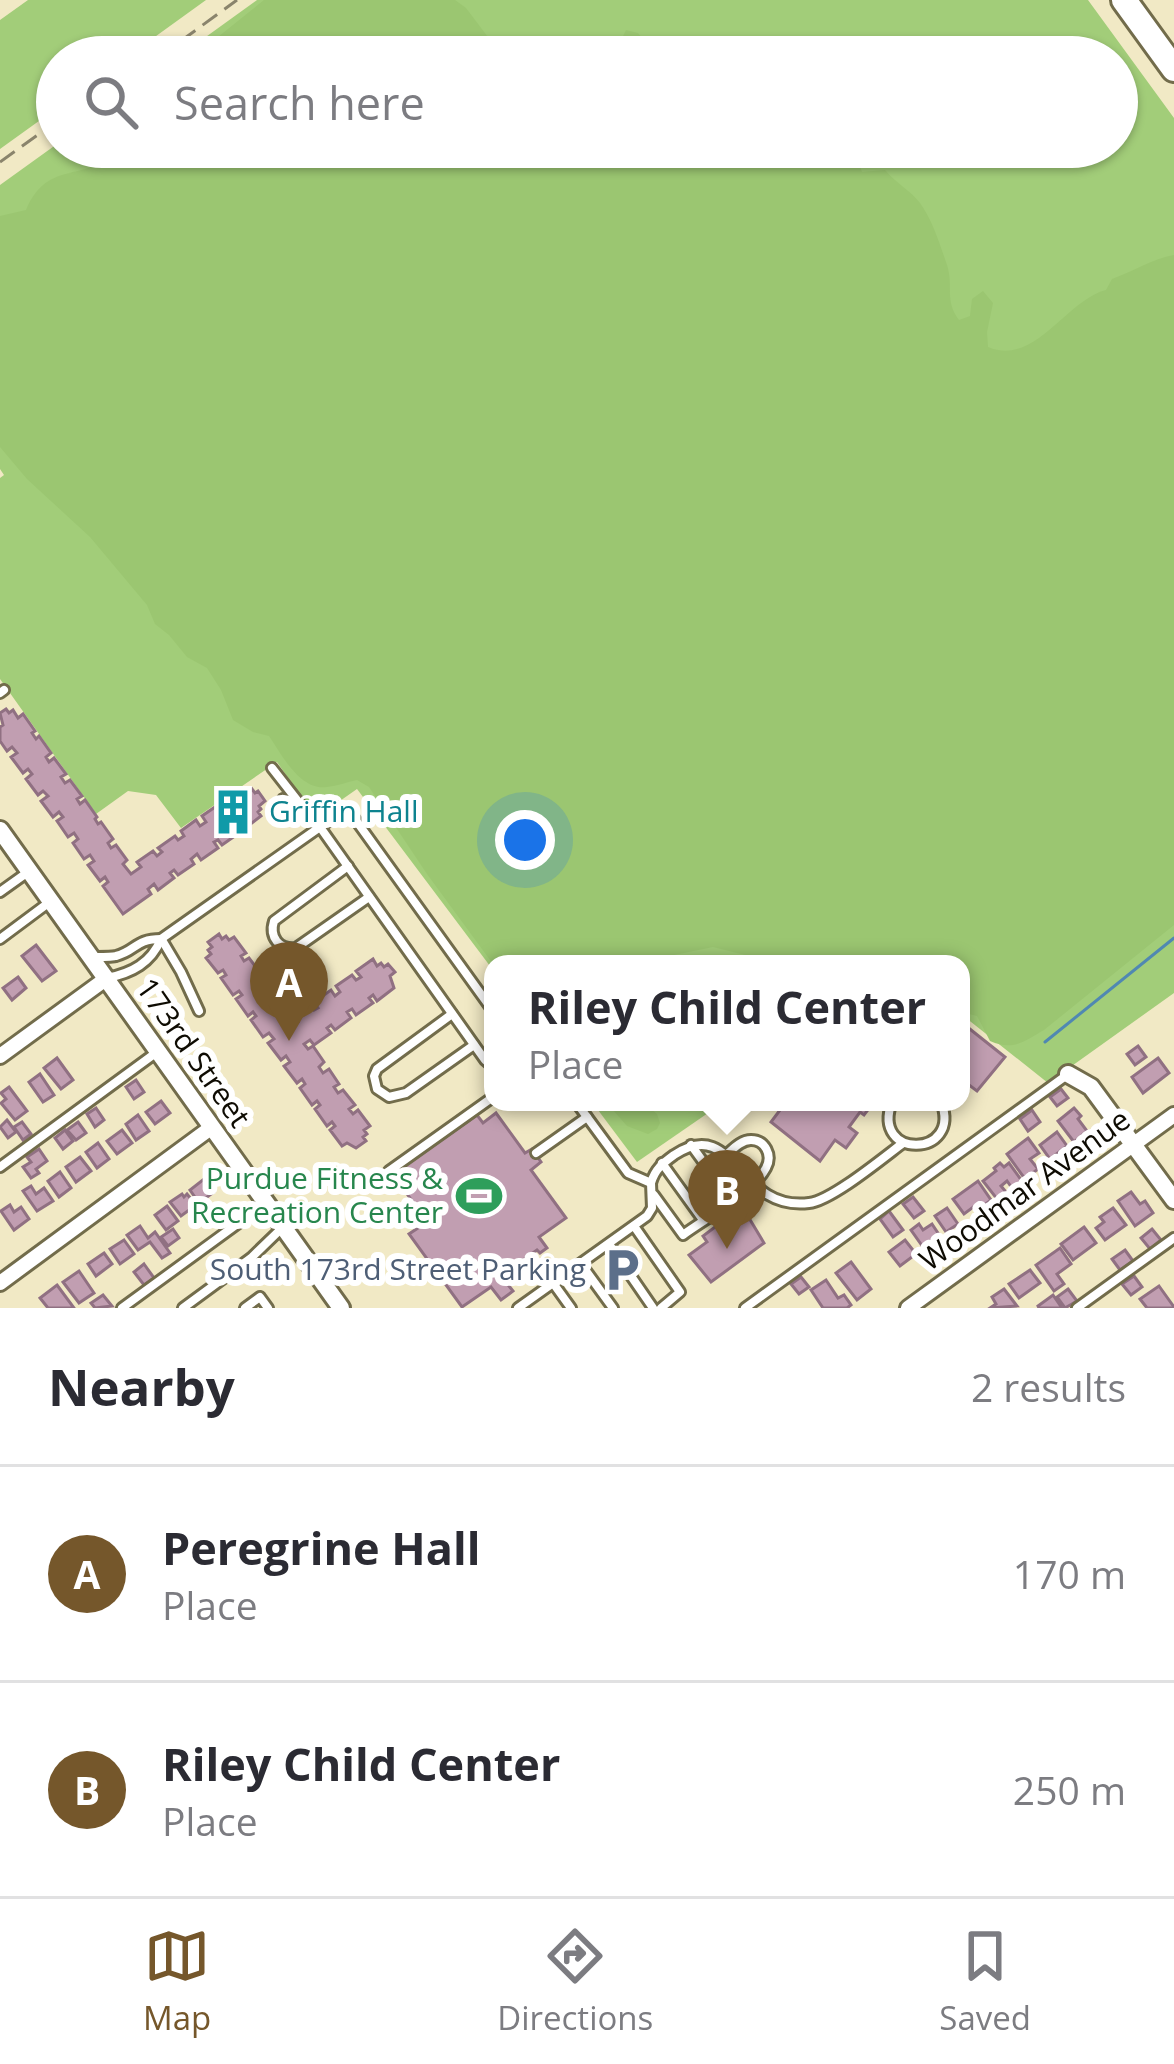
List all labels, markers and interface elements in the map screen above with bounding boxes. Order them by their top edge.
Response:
search box [36,36,1138,168]
icon: search [78,69,144,135]
text: Search here [174,72,425,133]
building icon: Griffin Hall [208,787,258,837]
place label: Griffin Hall [269,790,419,831]
your location [495,810,555,870]
pin: A [250,942,328,1041]
popup [484,955,970,1111]
street label: 173rd Street [128,969,261,1135]
text: Riley Child Center [528,976,926,1037]
text: Place [528,1037,623,1090]
street label: Woodmar Avenue [910,1098,1138,1279]
pin: B [688,1150,766,1249]
place label: Purdue Fitness & Recreation Center [191,1157,443,1232]
sports icon: Purdue Fitness & Recreation Center [454,1171,504,1221]
parking icon: South 173rd Street Parking [597,1245,647,1295]
place label: South 173rd Street Parking [210,1248,586,1289]
text: Nearby [48,1351,235,1421]
text: 2 results [971,1360,1126,1413]
text: Peregrine Hall [162,1517,480,1578]
text: A [74,1547,100,1600]
text: 170 m [1013,1547,1126,1600]
text: Place [162,1578,258,1631]
text: Riley Child Center [162,1733,560,1794]
text: B [74,1763,100,1816]
text: 250 m [1013,1763,1126,1816]
text: Place [162,1794,258,1847]
tab: Map [143,1923,211,2040]
tab: Directions [497,1923,653,2040]
tab: Saved [939,1923,1031,2040]

